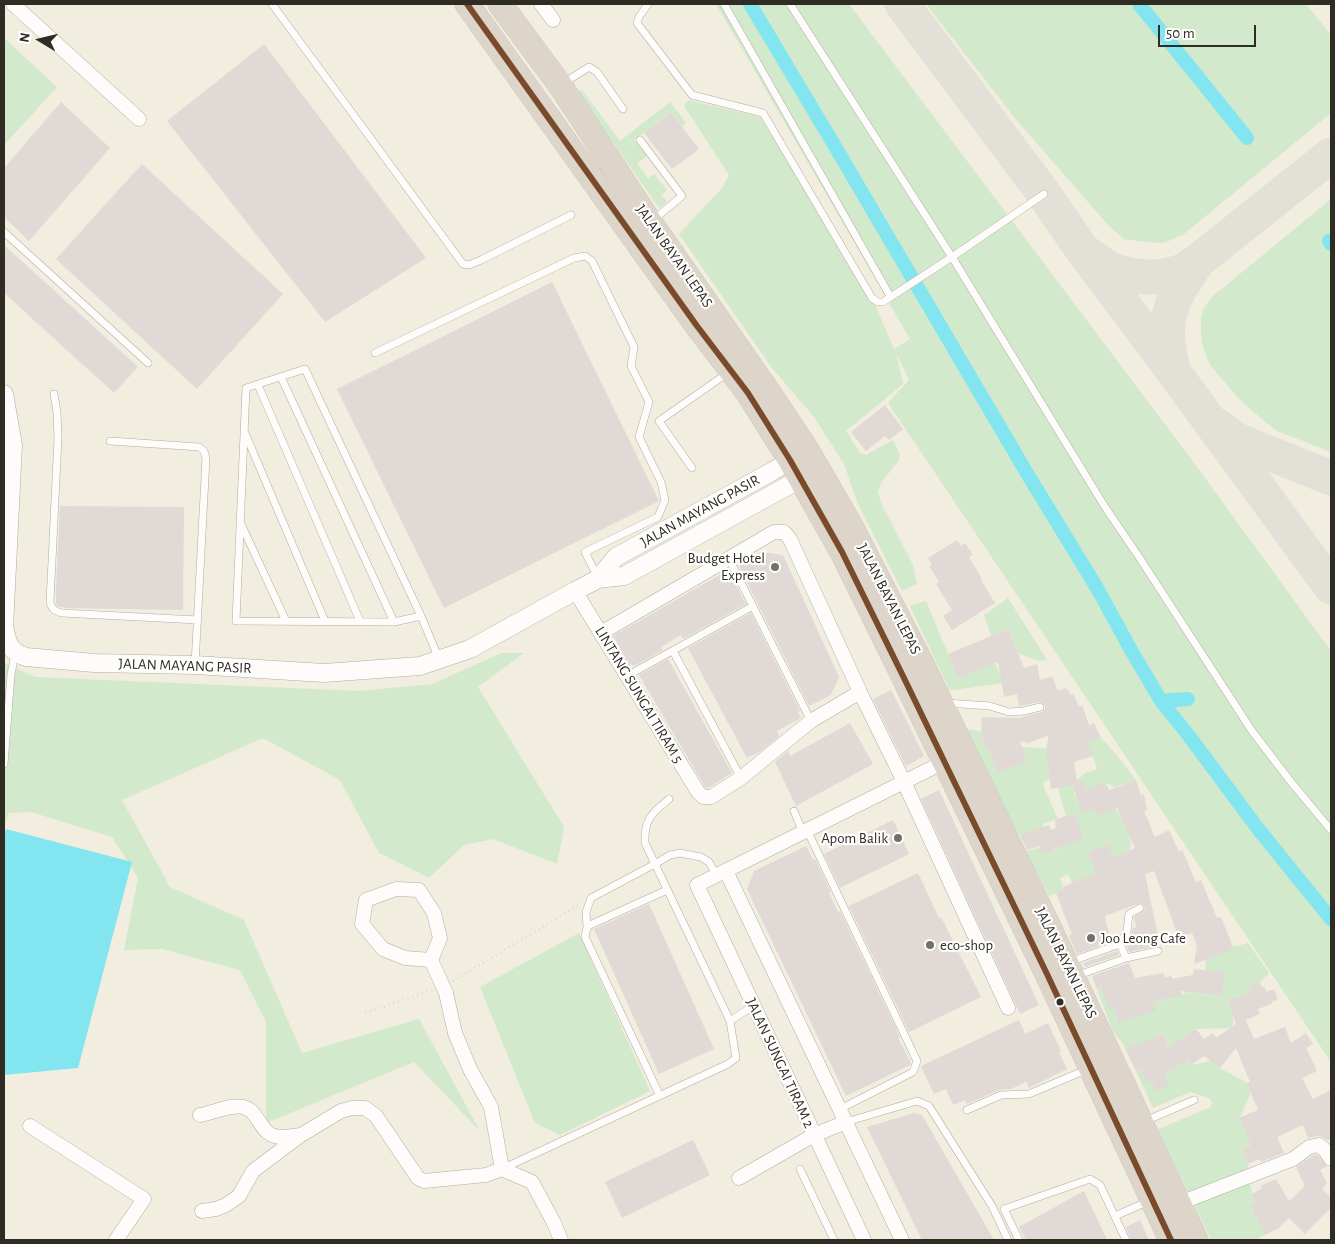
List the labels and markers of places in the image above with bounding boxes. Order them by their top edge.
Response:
place label: Budget Hotel Express [688,549,765,584]
marker: Budget Hotel Express [769,561,781,573]
place label: Apom Balik [821,829,888,847]
marker: Apom Balik [892,832,904,844]
place label: Joo Leong Cafe [1101,929,1186,947]
marker: Joo Leong Cafe [1085,932,1097,944]
place label: eco-shop [940,936,993,954]
marker: eco-shop [924,939,936,951]
unlabelled marker [1055,997,1065,1007]

